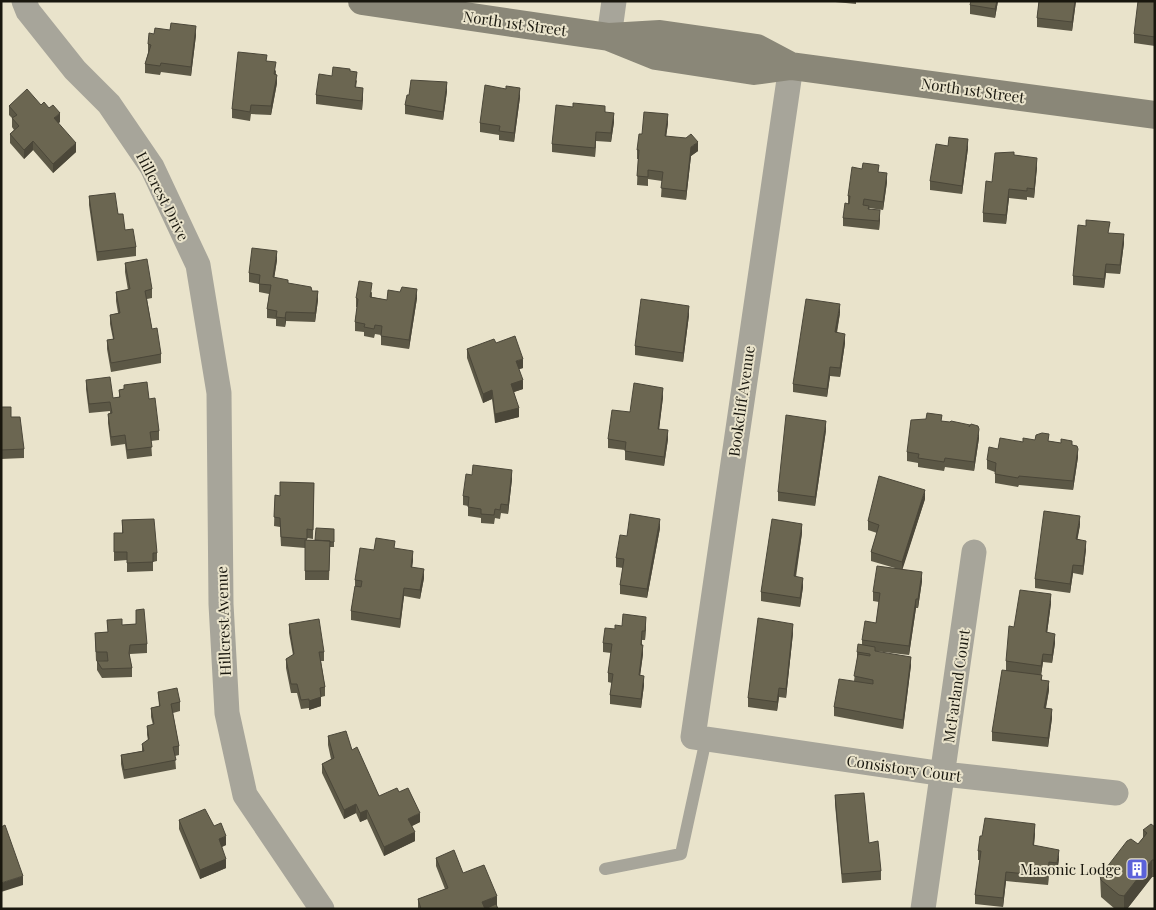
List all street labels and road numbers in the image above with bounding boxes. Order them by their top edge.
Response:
street label: North 1st Street [462,6,569,40]
street label: North 1st Street [920,73,1027,107]
street label: Hillcrest Drive [132,148,194,244]
street label: Bookcliff Avenue [723,344,759,458]
street label: Hillcrest Avenue [211,566,235,676]
street label: McFarland Court [938,627,974,744]
street label: Consistory Court [845,750,963,786]

